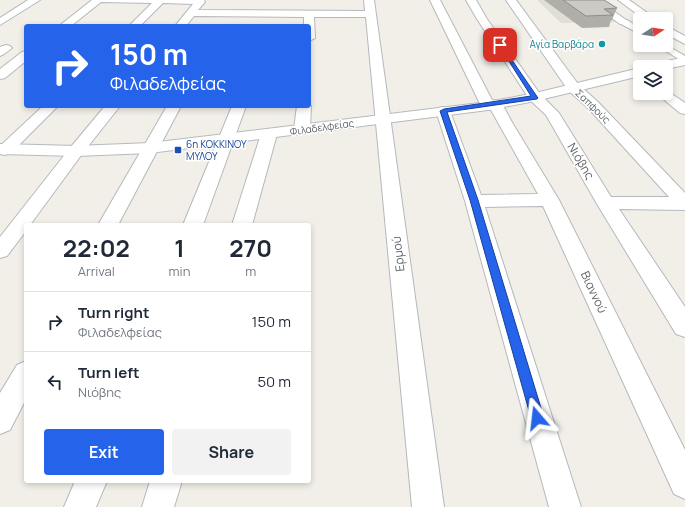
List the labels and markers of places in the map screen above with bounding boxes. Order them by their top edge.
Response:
pin [483,28,517,62]
place label: Αγία Βαρβάρα [530,37,594,51]
marker: Αγία Βαρβάρα [597,39,607,49]
place label: 6η ΚΟΚΚΙΝΟΥ ΜΥΛΟΥ [186,137,247,163]
marker: 6η ΚΟΚΚΙΝΟΥ ΜΥΛΟΥ [173,145,183,155]

